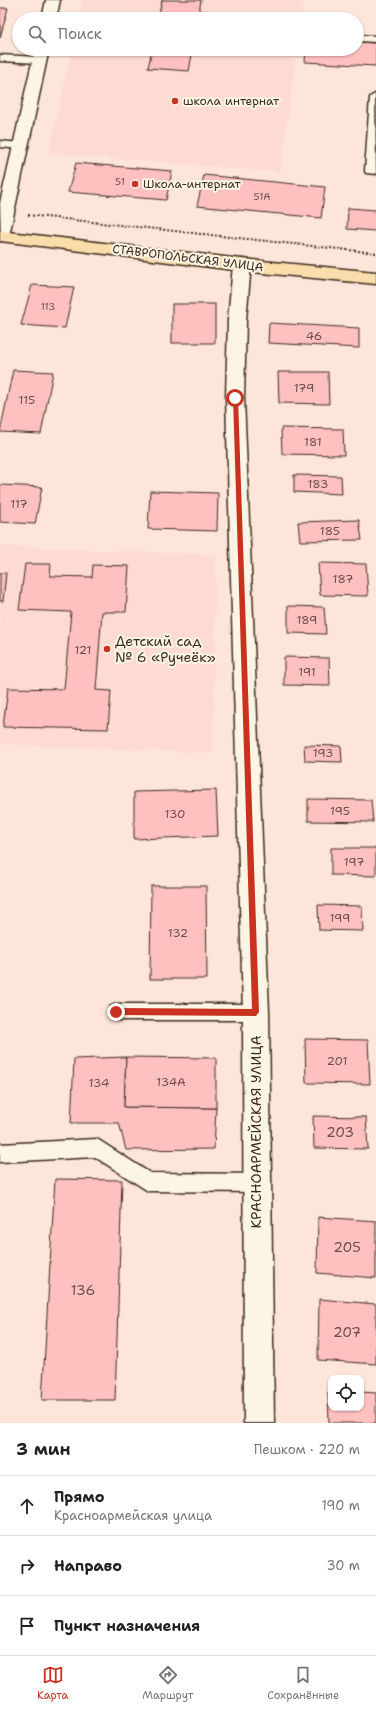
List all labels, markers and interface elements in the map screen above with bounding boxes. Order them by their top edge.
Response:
search box [12,12,364,56]
icon: search [26,23,48,45]
text: Поиск [58,24,102,44]
place label: школа интернат [183,93,280,109]
marker: школа интернат [170,96,180,106]
house number: 51 [115,175,125,188]
place label: Школа-интернат [143,176,242,192]
marker: Школа-интернат [130,179,140,189]
house number: 51А [253,190,271,203]
street label: СТАВРОПОЛЬСКАЯ УЛИЦА [112,241,265,275]
house number: 113 [41,300,55,313]
house number: 46 [306,328,322,344]
house number: 179 [294,380,314,396]
route start [226,389,244,407]
house number: 115 [19,392,35,408]
house number: 181 [304,434,322,450]
house number: 183 [308,476,328,492]
house number: 117 [10,496,28,512]
house number: 185 [320,523,340,539]
house number: 187 [333,571,353,587]
house number: 189 [296,612,318,628]
place label: Детский сад № 6 «Ручеёк» [115,632,216,666]
house number: 121 [74,642,92,658]
marker: Детский сад № 6 «Ручеёк» [102,644,112,654]
house number: 191 [298,664,316,680]
house number: 193 [313,745,333,761]
house number: 195 [330,803,350,819]
house number: 130 [164,806,186,822]
house number: 197 [344,854,364,870]
house number: 199 [330,910,350,926]
house number: 132 [168,925,188,941]
route end [107,1003,125,1021]
street label: КРАСНОАРМЕЙСКАЯ УЛИЦА [247,1035,265,1229]
house number: 201 [326,1053,348,1069]
house number: 134А [156,1074,186,1090]
house number: 134 [89,1075,109,1091]
house number: 203 [326,1123,354,1141]
house number: 205 [333,1238,361,1256]
house number: 136 [71,1281,95,1299]
house number: 207 [333,1323,361,1341]
map controls [328,1375,364,1411]
button: locate [328,1375,364,1411]
text: 3 мин [16,1438,71,1460]
text: Пешком · 220 m [254,1441,360,1458]
text: Прямо [54,1487,104,1507]
icon: ahead [16,1495,38,1517]
text: 190 m [321,1497,360,1514]
text: Красноармейская улица [54,1507,212,1524]
icon: right [16,1555,38,1577]
text: Направо [54,1556,122,1576]
text: 30 m [326,1557,360,1574]
icon: arrive [16,1615,38,1637]
text: Пункт назначения [54,1616,200,1636]
tab: Карта [37,1664,68,1703]
tab: Маршрут [142,1664,193,1703]
tab: Сохранённые [267,1664,339,1703]

